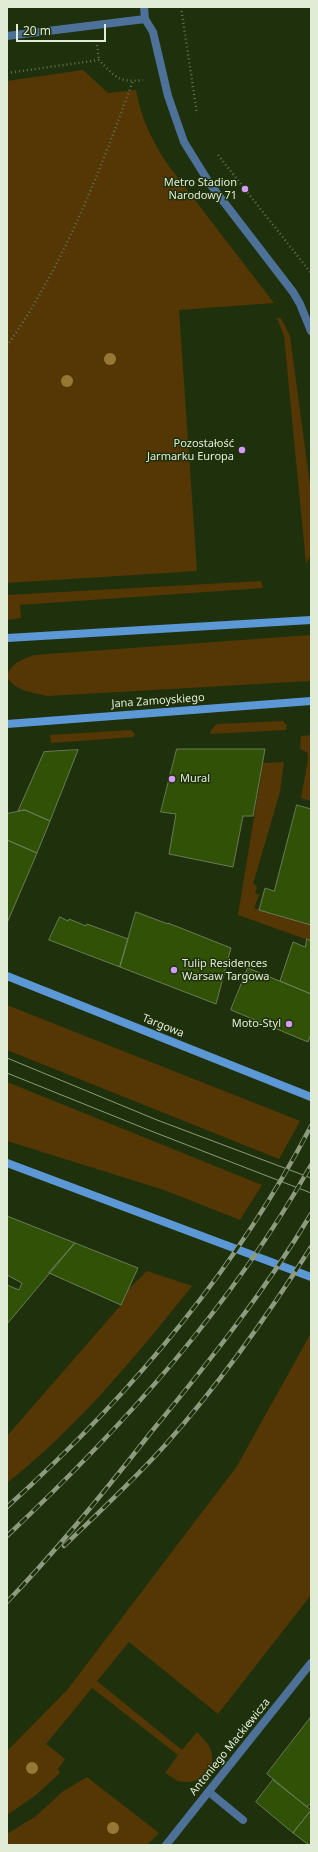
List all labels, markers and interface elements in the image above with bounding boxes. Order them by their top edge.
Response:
scale bar [18,16,108,42]
text: 20 m [23,22,51,39]
place label: Metro Stadion Narodowy 71 [164,176,237,202]
marker: Metro Stadion Narodowy 71 [240,184,250,194]
place label: Pozostałość Jarmarku Europa [147,437,234,463]
marker: Pozostałość Jarmarku Europa [237,445,247,455]
street label: Jana Zamoyskiego [111,691,205,711]
place label: Mural [180,772,210,786]
marker: Mural [167,774,177,784]
place label: Tulip Residences Warsaw Targowa [182,957,270,983]
marker: Tulip Residences Warsaw Targowa [169,965,179,975]
street label: Targowa [140,1012,186,1040]
place label: Moto-Styl [232,1017,281,1031]
marker: Moto-Styl [284,1019,294,1029]
street label: Antoniego Mackiewicza [187,1696,273,1798]

